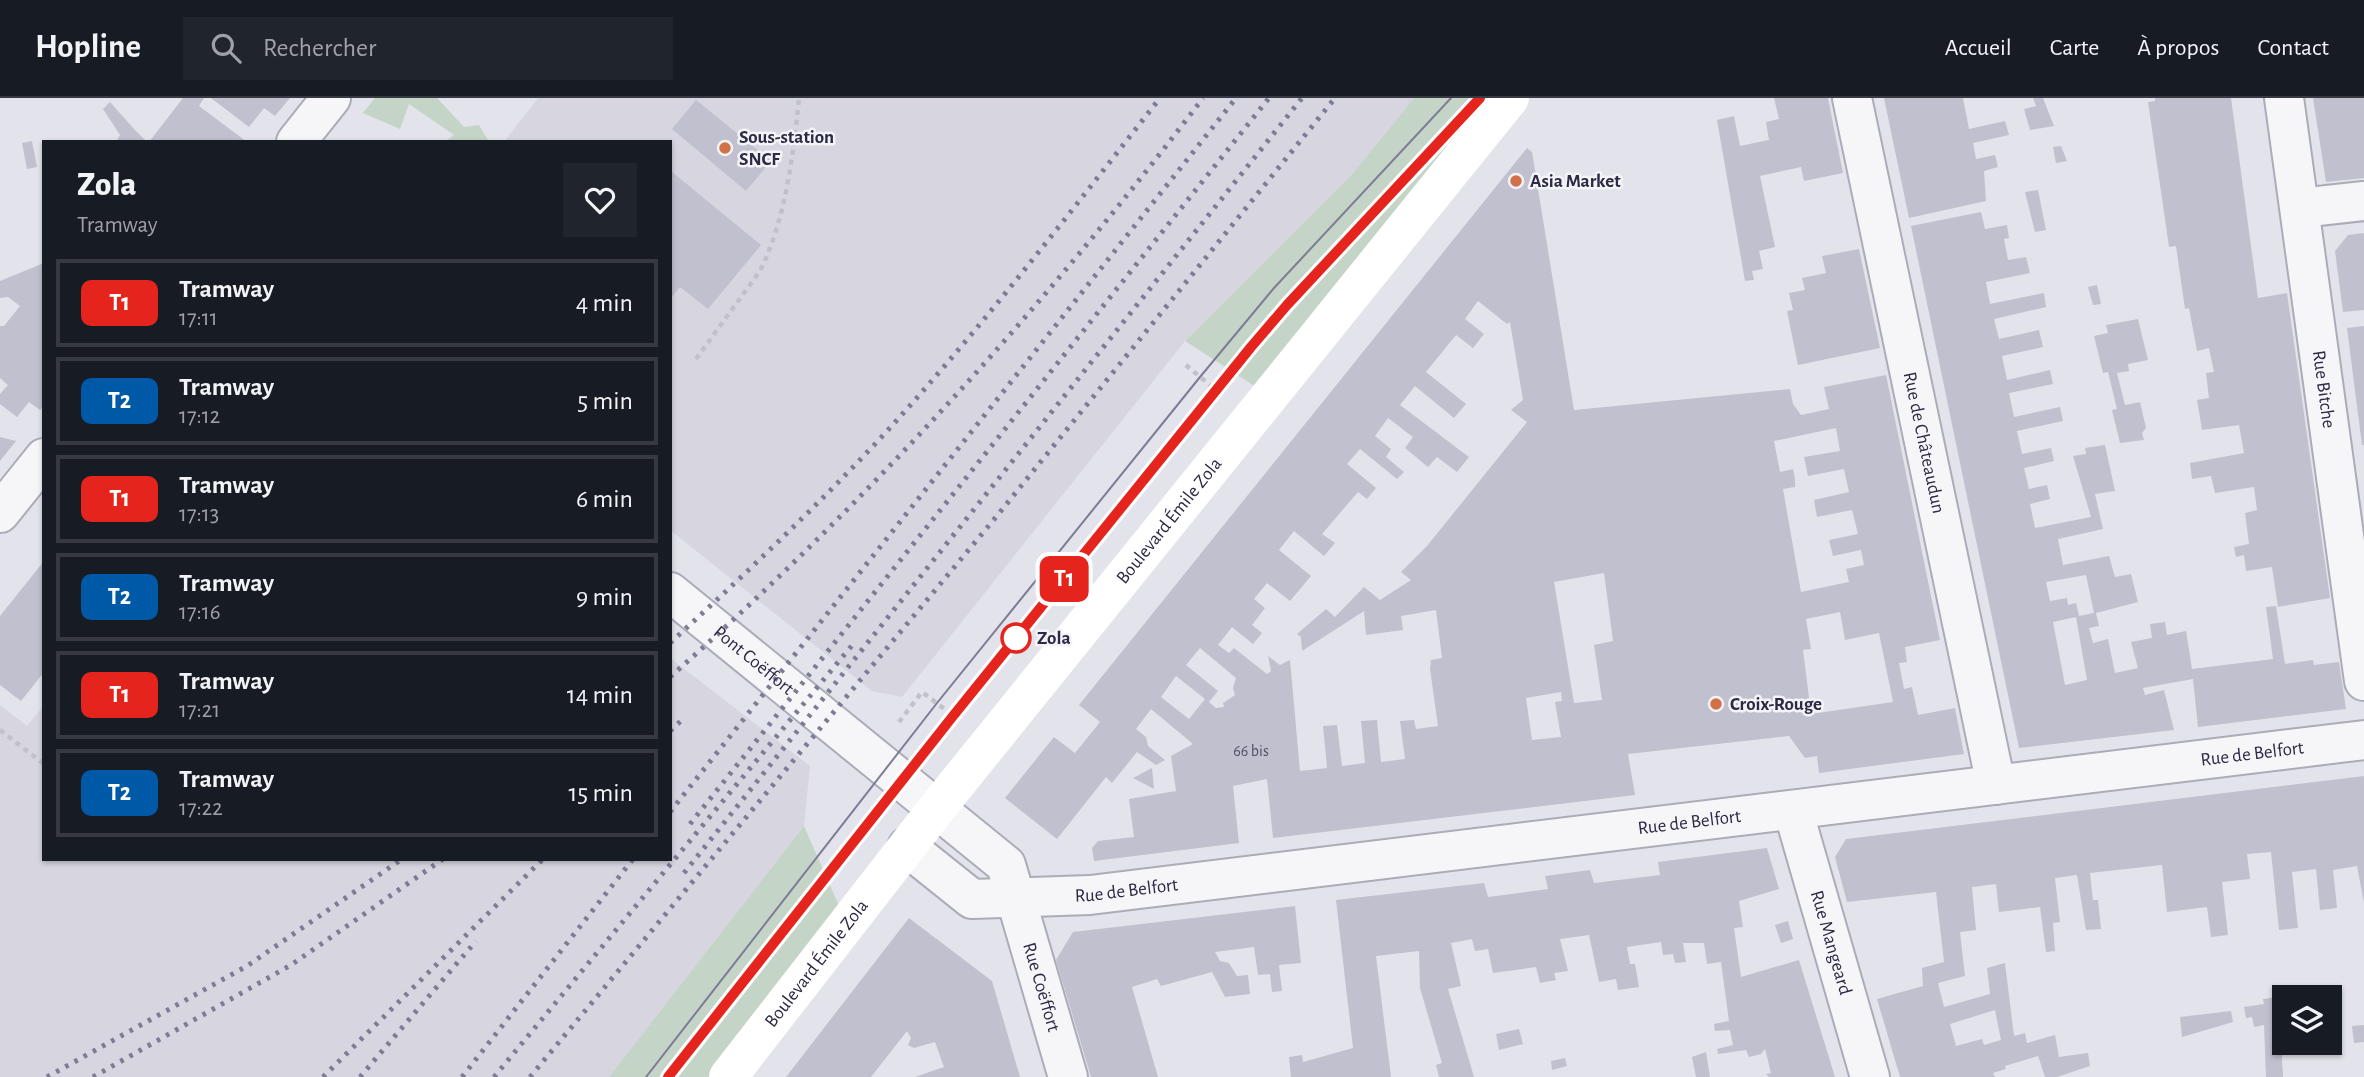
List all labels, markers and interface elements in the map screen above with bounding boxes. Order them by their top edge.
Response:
search box [183,17,673,80]
icon: search [207,29,245,67]
text: Hopline [35,31,141,64]
text: Rechercher [263,35,376,61]
text: Accueil [1945,36,2012,60]
text: Carte [2050,36,2099,60]
text: À propos [2137,36,2219,60]
text: Contact [2257,36,2329,60]
place label: Sous-station SNCF [739,128,834,169]
marker: Sous-station SNCF [717,140,733,156]
button: heart [563,163,637,237]
text: Zola [77,169,137,202]
place label: Asia Market [1530,172,1621,191]
marker: Asia Market [1508,173,1524,189]
text: Tramway [77,214,158,237]
text: Tramway [179,276,274,302]
text: 4 min [576,290,633,316]
text: T1 [109,291,130,315]
text: 17:11 [179,307,218,330]
street label: Rue Bitche [2309,349,2339,429]
street label: Rue de Châteaudun [1900,370,1948,515]
text: Tramway [179,374,274,400]
text: 5 min [577,388,633,414]
text: T2 [108,389,131,413]
text: 17:12 [179,405,220,428]
street label: Boulevard Émile Zola [1113,454,1225,587]
text: Tramway [179,472,274,498]
text: 6 min [576,486,633,512]
text: T1 [109,487,130,511]
text: 17:13 [179,503,219,526]
line badge: T1 [1032,556,1096,602]
text: T1 [1054,567,1074,591]
text: Tramway [179,570,274,596]
text: 9 min [576,584,633,610]
text: T2 [108,585,131,609]
text: 17:16 [179,601,221,624]
street label: Pont Coëffort [710,622,798,698]
marker: Zola [1001,623,1031,653]
place label: Zola [1037,629,1071,648]
text: Tramway [179,668,274,694]
text: 14 min [567,682,633,708]
text: T1 [109,683,130,707]
place label: Croix-Rouge [1730,695,1822,714]
marker: Croix-Rouge [1708,696,1724,712]
text: 17:21 [179,699,220,722]
street label: Rue de Belfort [2199,738,2305,769]
house number: 66 bis [1233,743,1269,759]
text: Tramway [179,766,274,792]
text: 15 min [568,780,633,806]
text: T2 [108,781,131,805]
text: 17:22 [179,797,223,820]
street label: Rue de Belfort [1637,806,1742,838]
street label: Rue de Belfort [1075,875,1179,905]
street label: Rue Mangeard [1807,888,1855,997]
street label: Boulevard Émile Zola [761,896,872,1031]
street label: Rue Coëffort [1020,940,1064,1034]
map controls [2272,985,2342,1055]
button: layers [2272,985,2342,1055]

